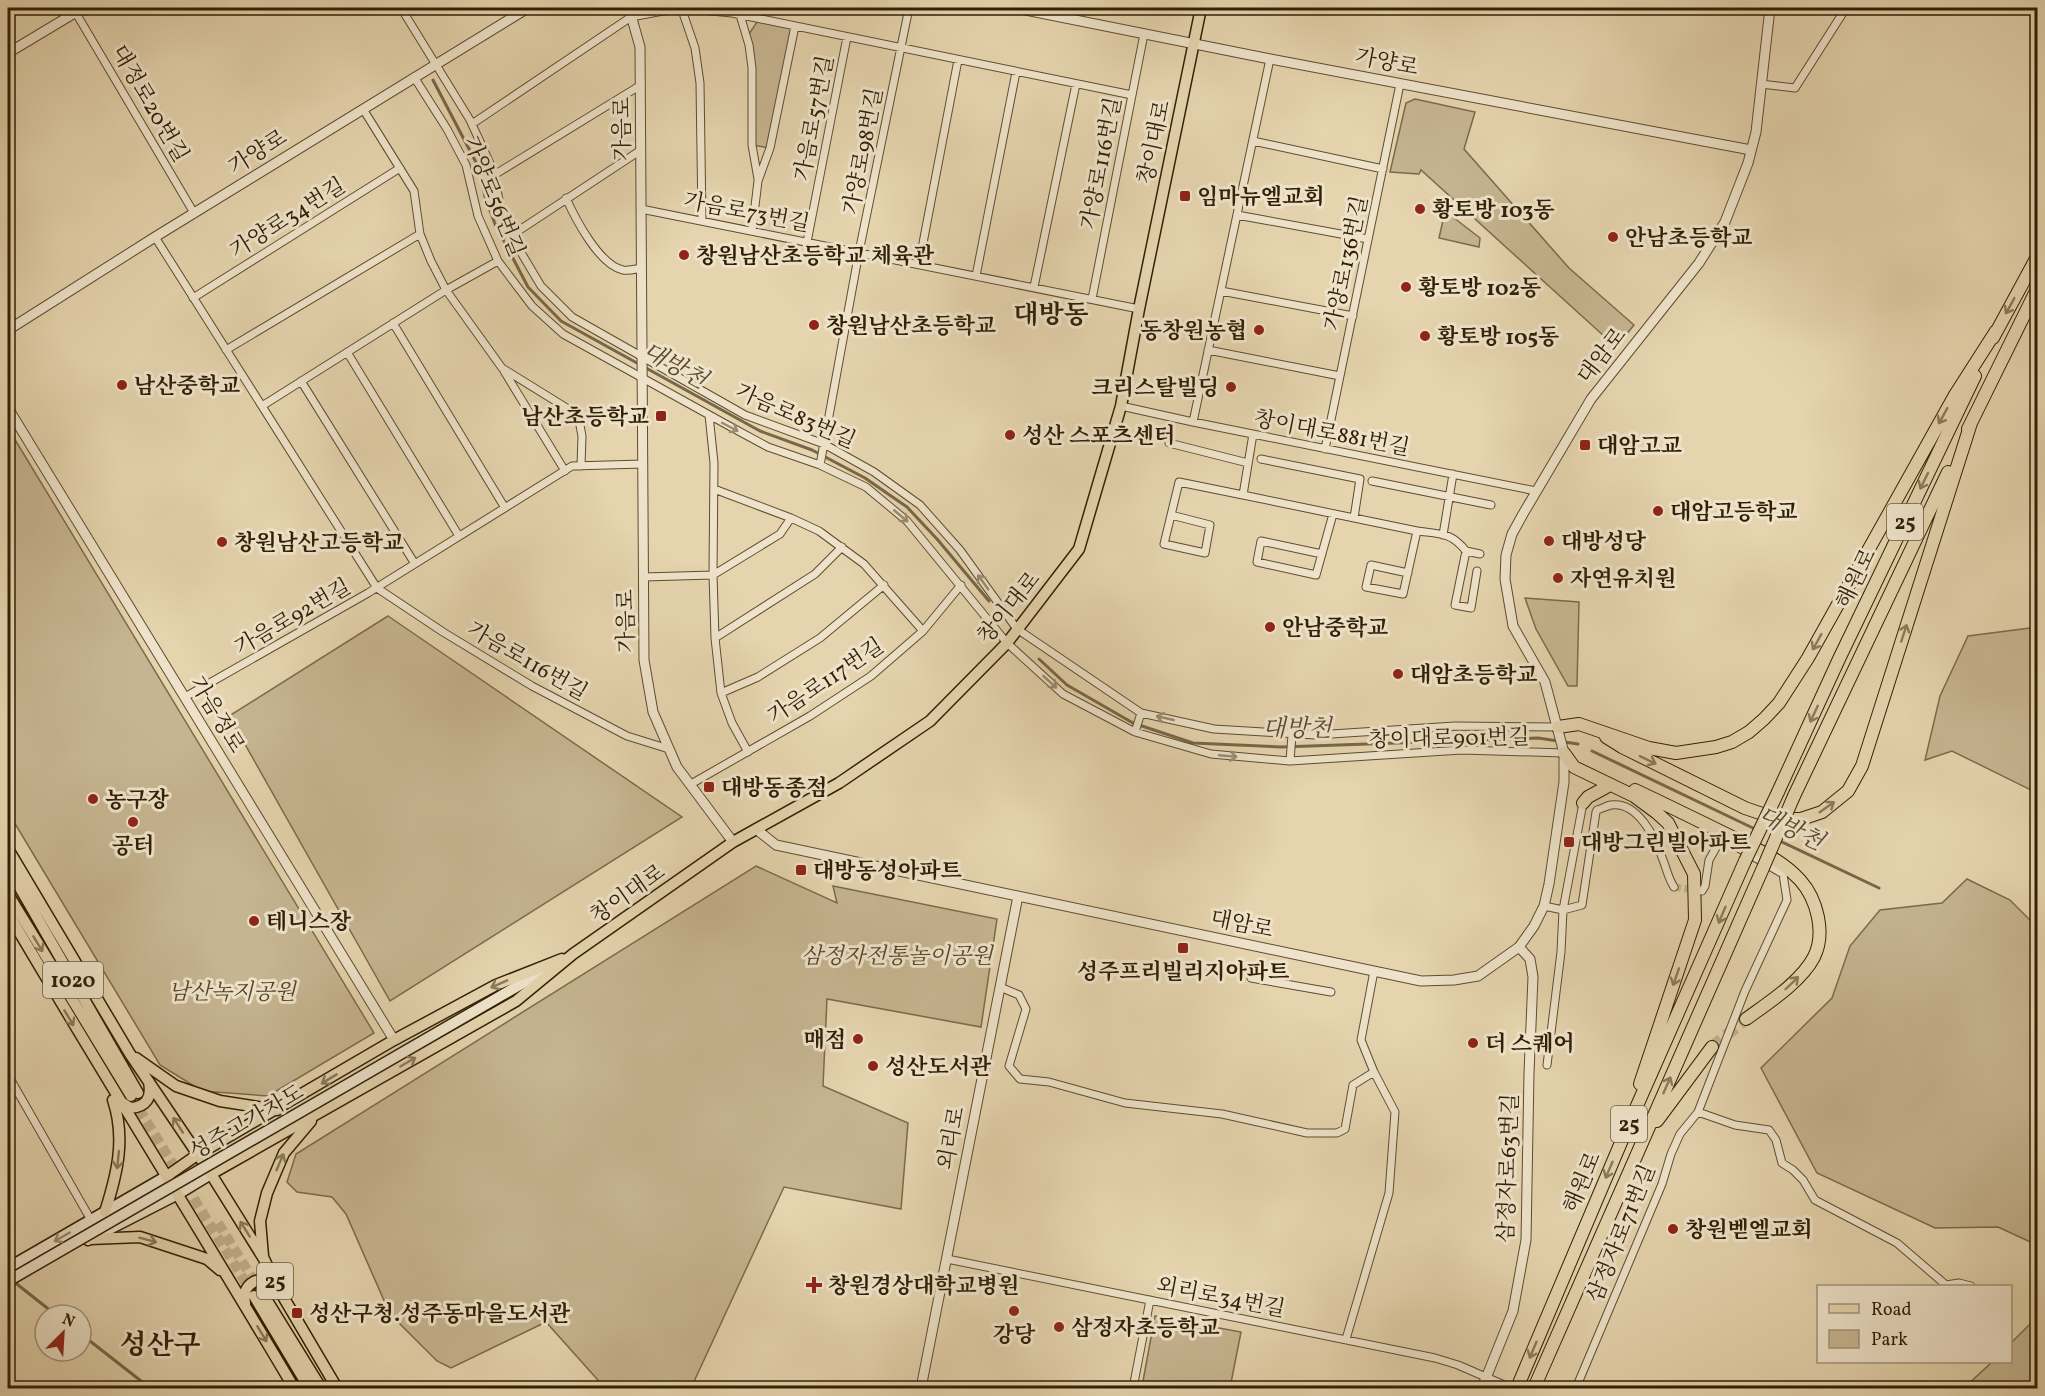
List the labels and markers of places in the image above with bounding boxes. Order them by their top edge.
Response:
place label: 임마뉴엘교회 [1197,183,1325,214]
marker: 임마뉴엘교회 [1178,189,1192,203]
place label: 황토방 103동 [1432,196,1555,227]
marker: 황토방 103동 [1413,202,1427,216]
place label: 안남초등학교 [1625,224,1753,255]
marker: 안남초등학교 [1606,230,1620,244]
place label: 창원남산초등학교 체육관 [696,242,935,273]
marker: 창원남산초등학교 체육관 [677,248,691,262]
place label: 황토방 102동 [1418,274,1541,305]
marker: 황토방 102동 [1399,280,1413,294]
place label: 창원남산초등학교 [826,312,996,343]
place label: 동창원농협 [1141,317,1247,348]
marker: 창원남산초등학교 [807,318,821,332]
marker: 동창원농협 [1252,323,1266,337]
place label: 황토방 105동 [1437,323,1559,354]
marker: 황토방 105동 [1418,329,1432,343]
place label: 남산중학교 [134,372,240,403]
place label: 크리스탈빌딩 [1091,374,1219,405]
marker: 남산중학교 [115,378,129,392]
marker: 크리스탈빌딩 [1224,380,1238,394]
place label: 남산초등학교 [521,403,649,434]
marker: 남산초등학교 [654,409,668,423]
place label: 성산 스포츠센터 [1022,422,1175,453]
marker: 성산 스포츠센터 [1003,428,1017,442]
place label: 대암고교 [1597,432,1682,463]
marker: 대암고교 [1578,438,1592,452]
place label: 대암고등학교 [1670,498,1798,529]
marker: 대암고등학교 [1651,504,1665,518]
place label: 대방성당 [1561,528,1647,559]
place label: 창원남산고등학교 [234,529,404,560]
marker: 대방성당 [1542,534,1556,548]
marker: 창원남산고등학교 [215,535,229,549]
place label: 자연유치원 [1570,565,1676,596]
marker: 자연유치원 [1551,571,1565,585]
place label: 안남중학교 [1282,614,1388,645]
marker: 안남중학교 [1263,620,1277,634]
place label: 대암초등학교 [1410,661,1538,692]
marker: 대암초등학교 [1391,667,1405,681]
place label: 대방동종점 [721,774,827,805]
marker: 대방동종점 [702,780,716,794]
place label: 농구장 [105,786,170,817]
marker: 농구장 [86,792,100,806]
marker: 공터 [126,815,140,829]
place label: 대방그린빌아파트 [1581,829,1752,860]
place label: 공터 [112,832,154,863]
marker: 대방그린빌아파트 [1562,835,1576,849]
place label: 대방동성아파트 [813,857,963,888]
marker: 대방동성아파트 [794,863,808,877]
place label: 테니스장 [266,908,352,939]
marker: 테니스장 [247,914,261,928]
marker: 성주프리빌리지아파트 [1176,941,1190,955]
place label: 성주프리빌리지아파트 [1077,958,1290,989]
place label: 매점 [803,1026,846,1057]
place label: 더 스퀘어 [1485,1030,1574,1061]
marker: 매점 [851,1032,865,1046]
marker: 더 스퀘어 [1466,1036,1480,1050]
place label: 성산도서관 [885,1053,992,1084]
marker: 성산도서관 [866,1059,880,1073]
place label: 창원벧엘교회 [1685,1216,1813,1247]
marker: 창원벧엘교회 [1666,1222,1680,1236]
place label: 창원경상대학교병원 [828,1272,1019,1303]
marker: 창원경상대학교병원 [805,1276,823,1294]
place label: 성산구청.성주동마을도서관 [309,1300,571,1331]
marker: 강당 [1007,1304,1021,1318]
marker: 성산구청.성주동마을도서관 [290,1306,304,1320]
place label: 삼정자초등학교 [1071,1314,1220,1345]
marker: 삼정자초등학교 [1052,1320,1066,1334]
place label: 강당 [993,1321,1036,1352]

